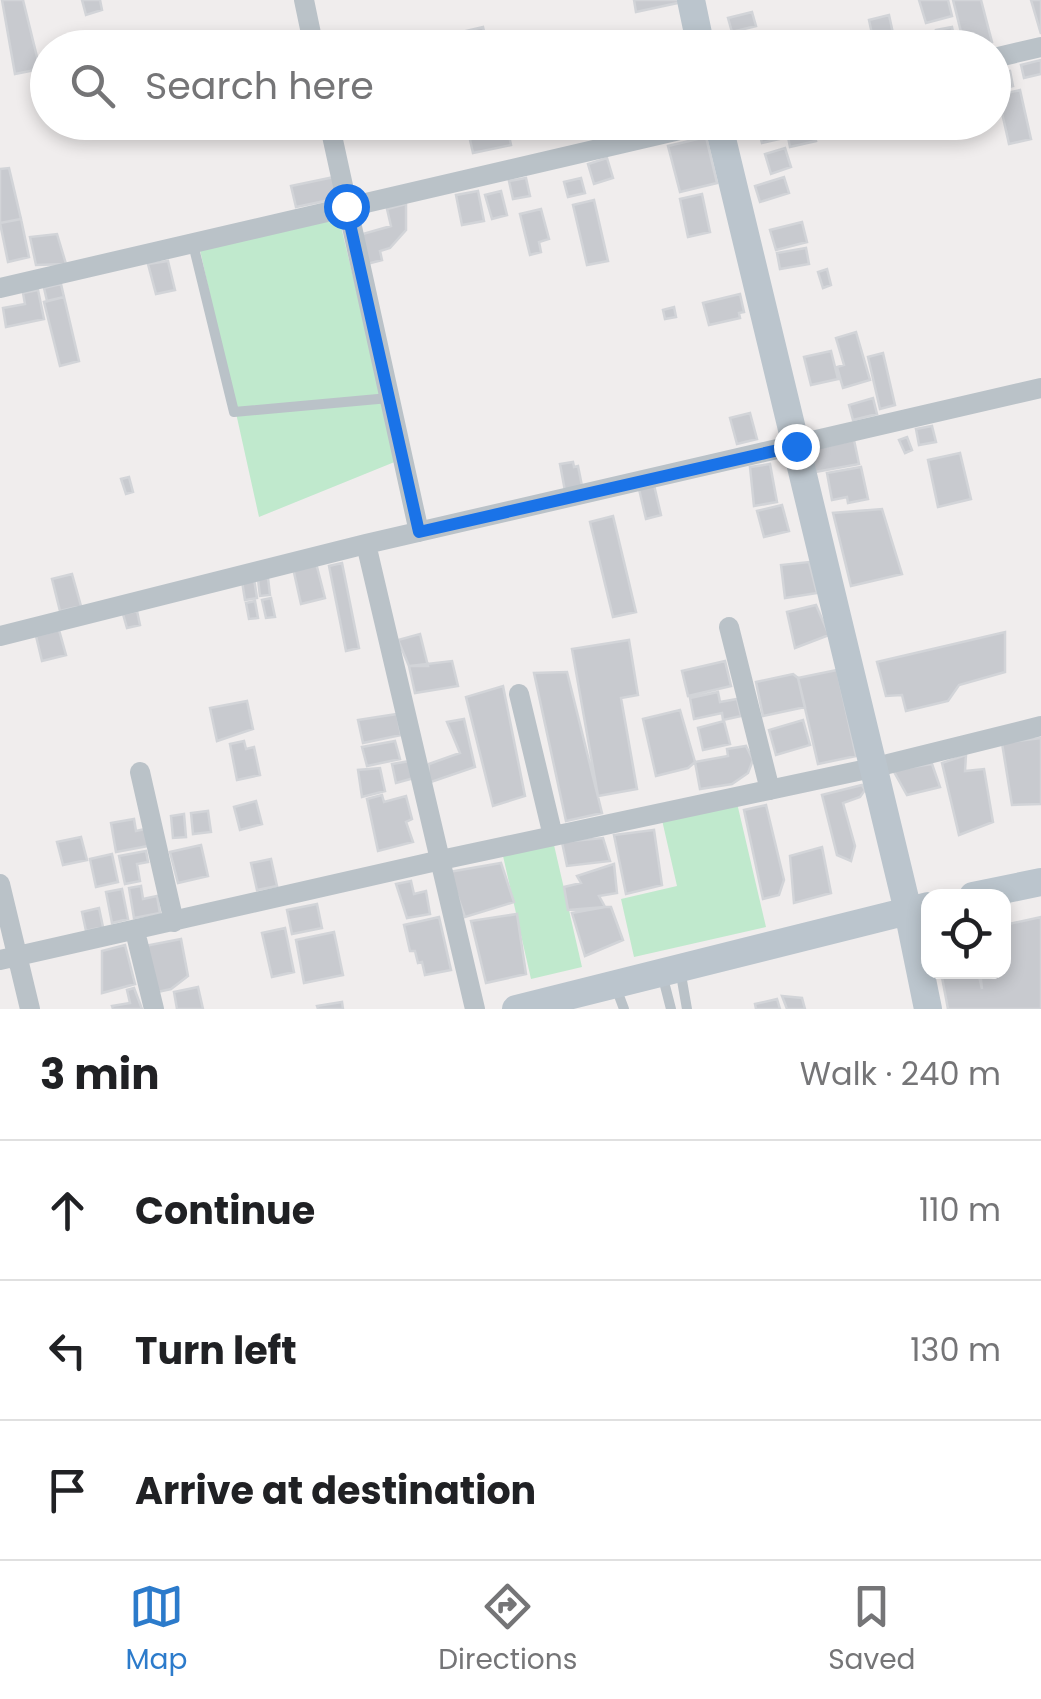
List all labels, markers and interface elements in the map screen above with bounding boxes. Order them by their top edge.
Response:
search box [30,30,1011,140]
icon: search [65,58,120,113]
text: Search here [145,59,374,112]
route start [324,184,370,230]
route end [774,424,820,470]
map controls [921,889,1011,979]
button: locate [921,889,1011,979]
text: 3 min [40,1045,160,1104]
text: Walk · 240 m [800,1051,1001,1096]
icon: ahead [40,1183,95,1238]
text: Continue [135,1184,315,1237]
text: 110 m [919,1187,1001,1232]
icon: left [40,1323,95,1378]
text: Turn left [135,1324,297,1377]
text: 130 m [910,1327,1001,1372]
icon: arrive [40,1463,95,1518]
text: Arrive at destination [135,1464,536,1517]
tab: Map [125,1579,187,1681]
tab: Directions [438,1579,577,1681]
tab: Saved [828,1579,916,1681]

